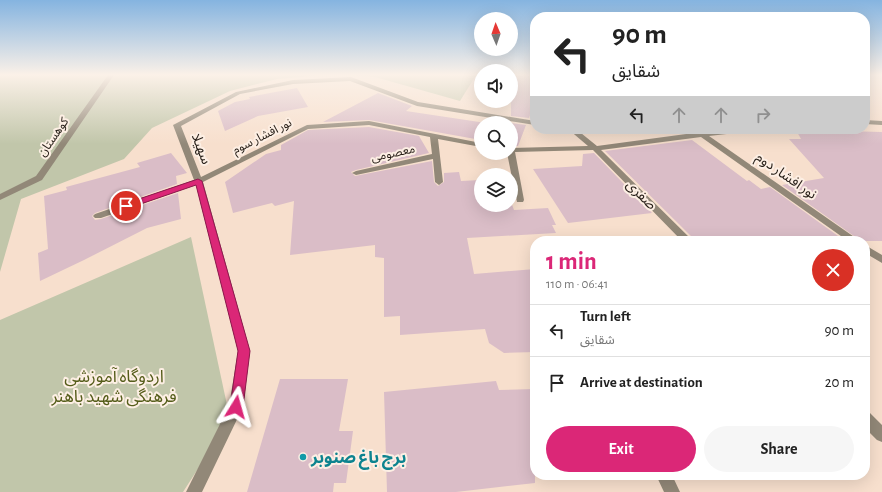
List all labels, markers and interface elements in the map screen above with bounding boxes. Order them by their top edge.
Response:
north arrow [474,12,518,56]
map controls [474,12,518,212]
text: 90 m [612,21,667,49]
icon: left [546,28,598,80]
text: شقایق [612,63,660,81]
button: sound [474,64,518,108]
icon: left [626,104,648,126]
icon: ahead [668,104,690,126]
icon: ahead [710,104,732,126]
icon: right [752,104,774,126]
street label: کوهستان [35,115,72,159]
street label: نور افشار سوم [231,116,295,159]
button: search [474,116,518,160]
street label: سهیلا [188,132,213,167]
street label: معصومی [370,142,416,164]
street label: نور افشار دوم [751,150,819,205]
button: layers [474,168,518,212]
street label: صفری [623,177,659,214]
pin [109,189,143,223]
icon: arrive [115,195,137,217]
button: close [812,249,854,291]
text: 1 min [546,250,597,274]
text: 110 m · 06:41 [546,278,608,291]
text: Turn left [580,309,631,324]
icon: left [546,320,568,342]
text: 90 m [825,323,854,338]
text: شقایق [580,334,615,347]
park label: اردوگاه آموزشی فرهنگی شهید باهنر [50,367,177,407]
icon: arrive [546,372,568,394]
text: Arrive at destination [580,375,703,390]
text: 20 m [825,375,854,390]
position arrow [215,386,257,428]
button: Exit [546,426,696,472]
button: Share [704,426,854,472]
place label: برج باغ صنوبر [310,449,406,470]
marker: برج باغ صنوبر [298,452,308,462]

